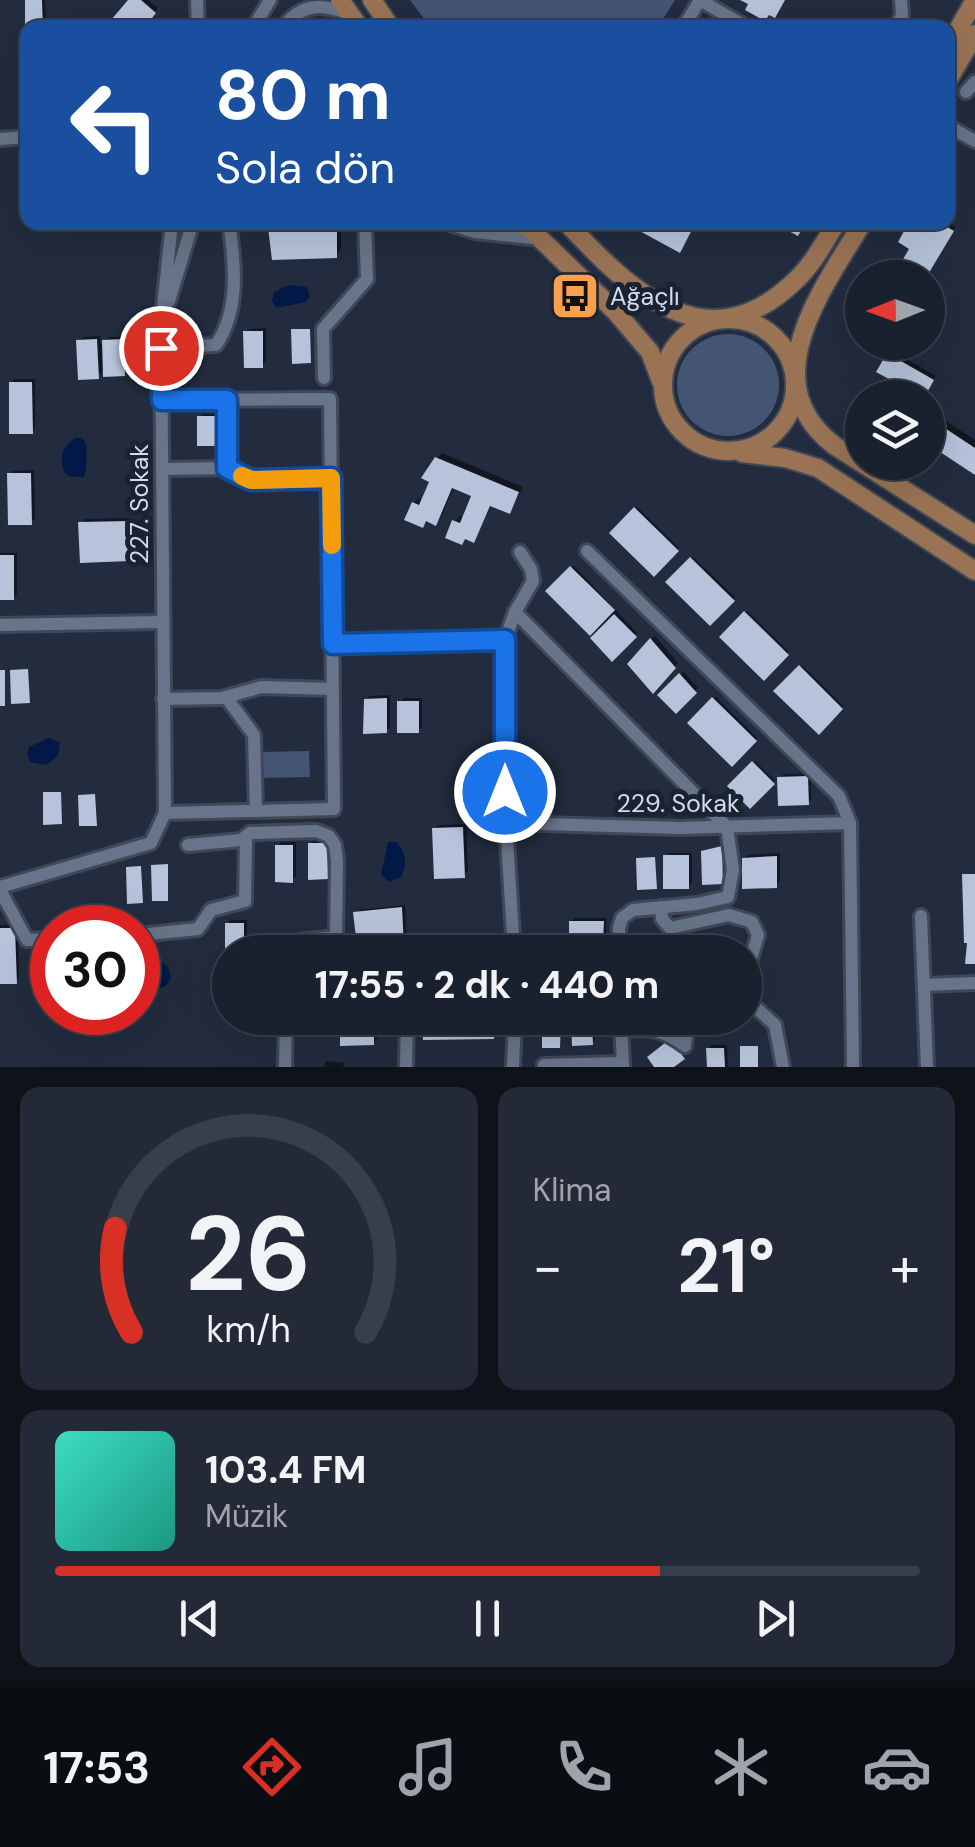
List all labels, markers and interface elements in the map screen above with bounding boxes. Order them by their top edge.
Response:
text: 80 m [215,50,391,141]
icon: left [50,60,180,190]
text: Sola dön [215,138,395,197]
north arrow [845,260,945,360]
map controls [845,260,945,480]
bus stop icon: Ağaçlı [549,270,601,322]
place label: Ağaçlı [610,280,680,313]
pin [119,306,204,391]
icon: arrive [134,321,189,376]
button: layers [845,380,945,480]
street label: 227. Sokak [123,444,156,564]
position arrow [453,740,557,844]
street label: 229. Sokak [616,787,740,820]
speed limit sign: 30 [30,905,160,1035]
text: 17:55 · 2 dk · 440 m [315,960,659,1010]
text: Klima [533,1169,611,1211]
text: 26 [186,1187,312,1322]
text: 21° [677,1218,775,1315]
text: − [533,1231,563,1303]
text: + [890,1231,920,1303]
text: km/h [207,1307,291,1353]
text: 103.4 FM [205,1445,367,1495]
text: Müzik [205,1495,288,1537]
icon: previous [172,1591,227,1646]
icon: pause [460,1591,515,1646]
icon: next [748,1591,803,1646]
icon: directions [237,1732,307,1802]
icon: music [393,1732,463,1802]
icon: phone [549,1732,619,1802]
icon: climate [706,1732,776,1802]
icon: car [862,1732,932,1802]
text: 17:53 [43,1738,150,1797]

